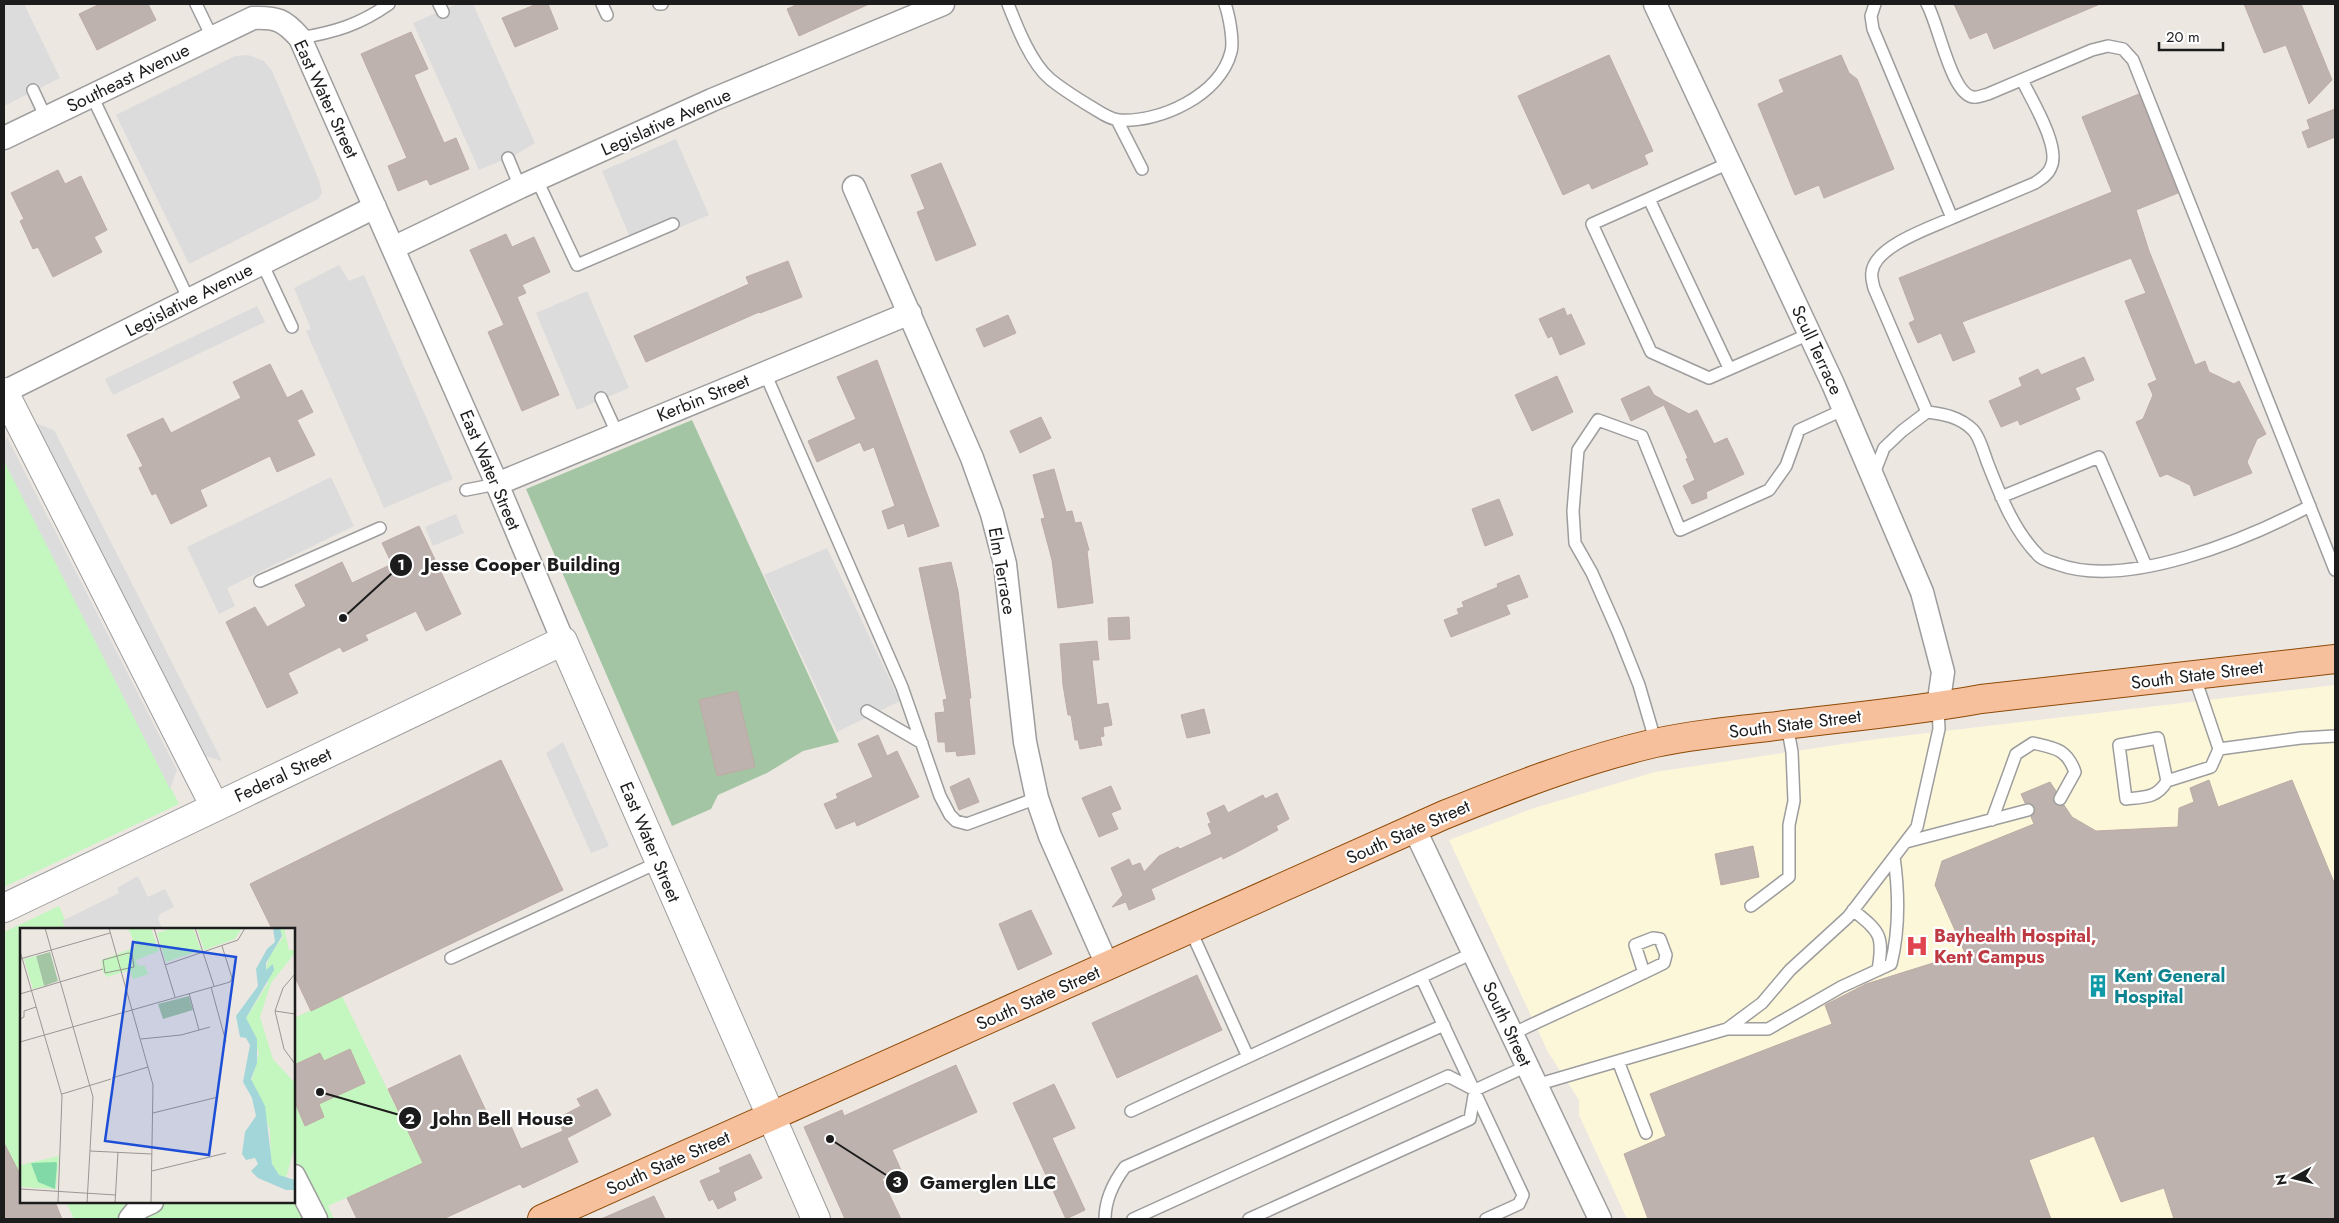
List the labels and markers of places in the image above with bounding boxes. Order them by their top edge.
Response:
callout: Jesse Cooper Building [388,548,630,582]
place label: Bayhealth Hospital, Kent Campus [1934,923,2097,970]
hospital icon: Bayhealth Hospital, Kent Campus [1904,933,1930,959]
place label: Kent General Hospital [2114,963,2225,1010]
building icon: Kent General Hospital [2085,973,2111,999]
callout: John Bell House [397,1101,583,1135]
callout: Gamerglen LLC [885,1165,1066,1199]

